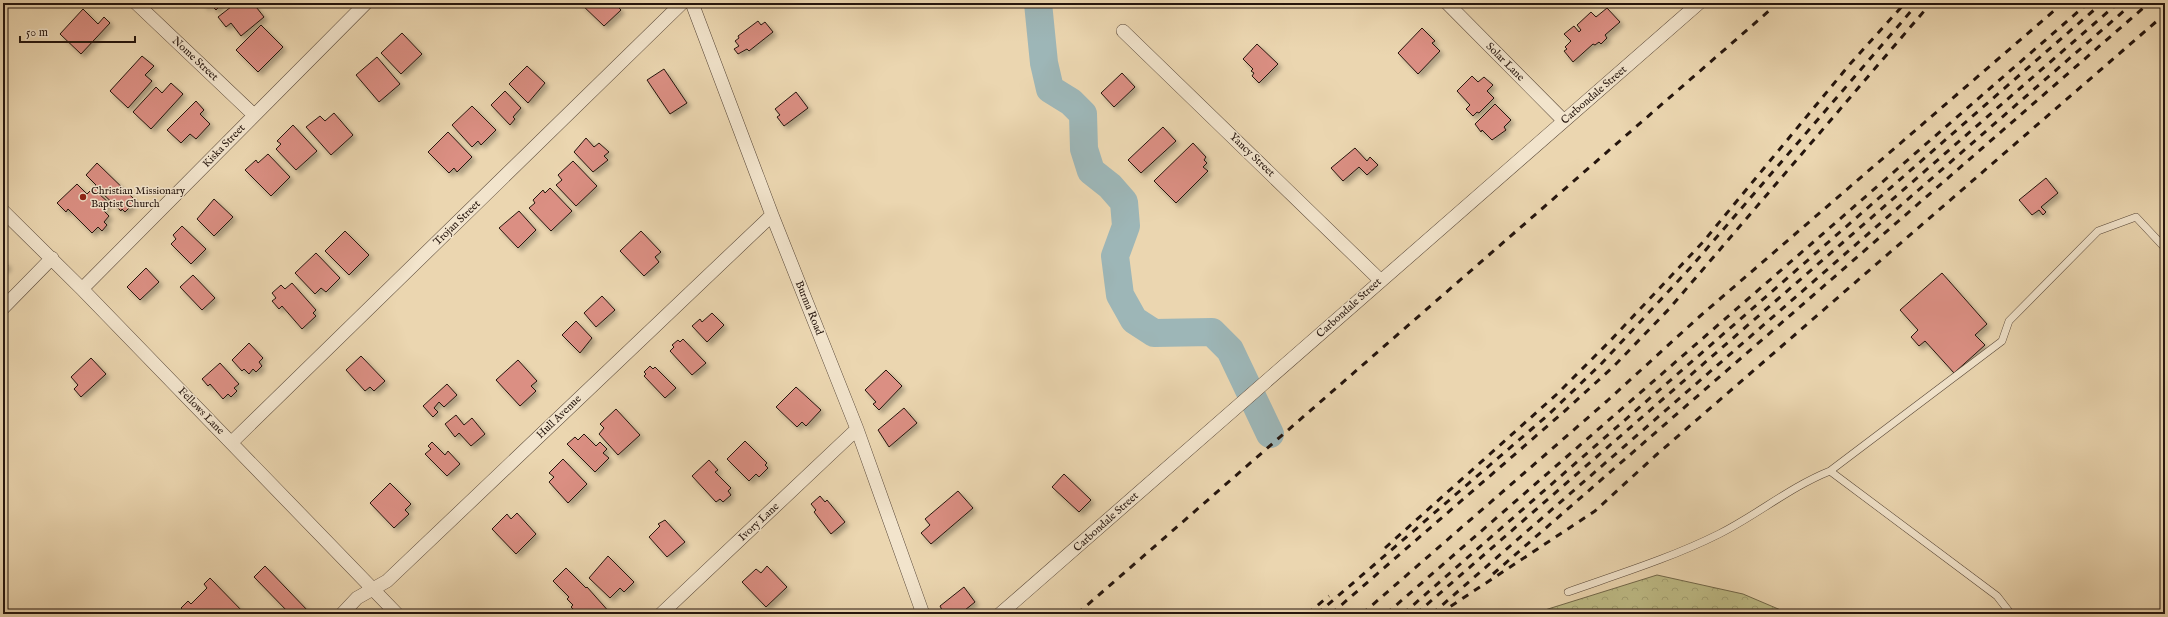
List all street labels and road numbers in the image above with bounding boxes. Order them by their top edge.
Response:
street label: Nome Street [169,34,221,84]
street label: Solar Lane [1483,40,1527,84]
street label: Carbondale Street [1558,62,1630,127]
street label: Kiska Street [200,121,248,171]
street label: Yancy Street [1226,130,1278,180]
street label: Trojan Street [431,197,484,249]
street label: Carbondale Street [1314,275,1385,341]
street label: Burma Road [792,279,826,337]
street label: Fellows Lane [175,384,227,438]
street label: Hull Avenue [534,392,584,442]
street label: Carbondale Street [1071,489,1142,555]
street label: Ivory Lane [736,500,782,544]

